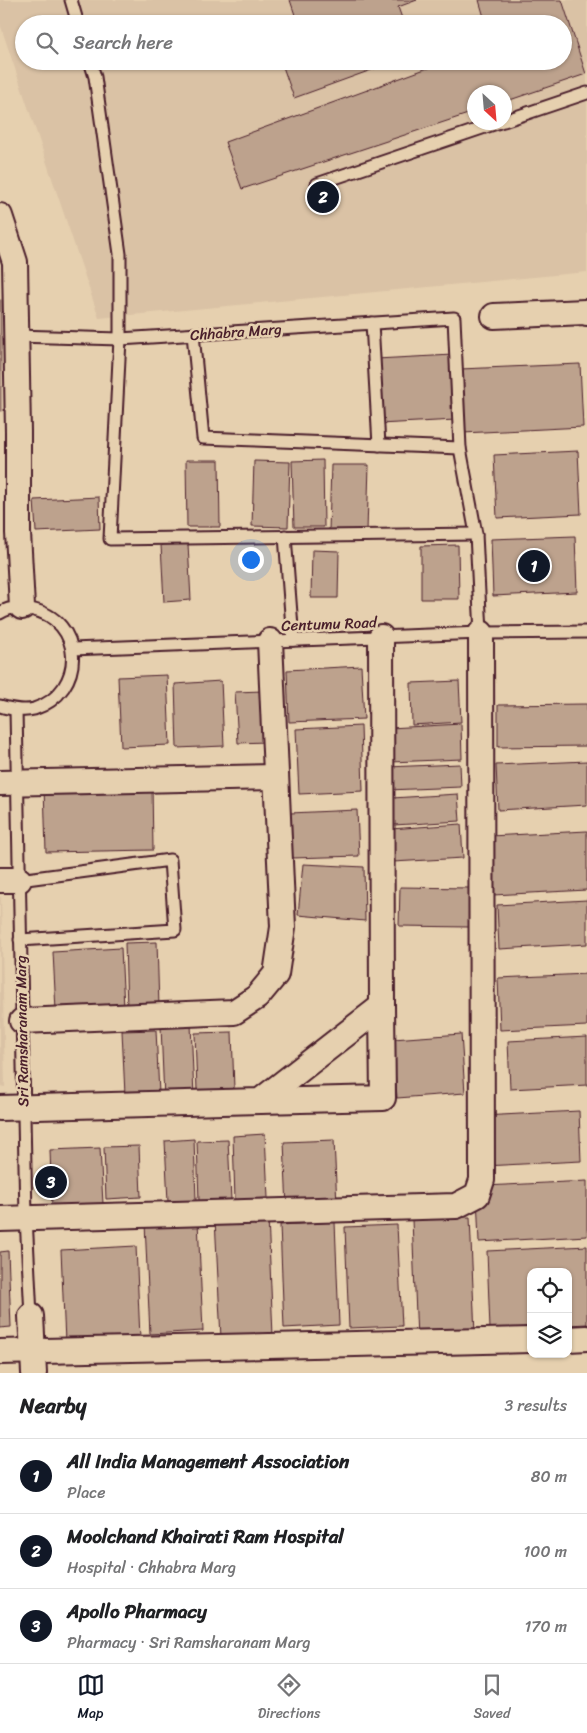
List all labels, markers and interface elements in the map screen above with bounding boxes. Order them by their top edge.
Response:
search box [15,15,572,70]
text: Search here [73,26,173,59]
icon: search [33,29,61,57]
north arrow [467,85,512,130]
pin: 2 [307,178,339,216]
street label: Chhabra Marg [189,316,283,348]
your location [238,547,264,573]
pin: 1 [518,547,550,585]
street label: Centumu Road [281,609,378,639]
street label: Sri Ramsharanam Marg [8,955,36,1107]
pin: 3 [35,1163,67,1201]
map controls [527,1268,572,1358]
button: locate [527,1268,572,1313]
button: layers [527,1313,572,1358]
text: Nearby [20,1387,86,1425]
text: 3 results [504,1391,567,1420]
text: All India Management Association [67,1445,349,1478]
text: 1 [33,1462,39,1491]
text: 80 m [531,1462,567,1491]
text: Place [67,1478,106,1507]
text: Moolchand Khairati Ram Hospital [67,1520,344,1553]
text: 2 [31,1537,41,1566]
text: 100 m [523,1537,567,1566]
text: Hospital · Chhabra Marg [67,1553,236,1582]
text: Apollo Pharmacy [67,1595,207,1628]
text: 3 [32,1612,40,1641]
text: 170 m [524,1612,567,1641]
text: Pharmacy · Sri Ramsharanam Marg [67,1628,311,1657]
tab: Map [77,1671,105,1726]
tab: Directions [258,1671,320,1726]
tab: Saved [474,1671,510,1726]

